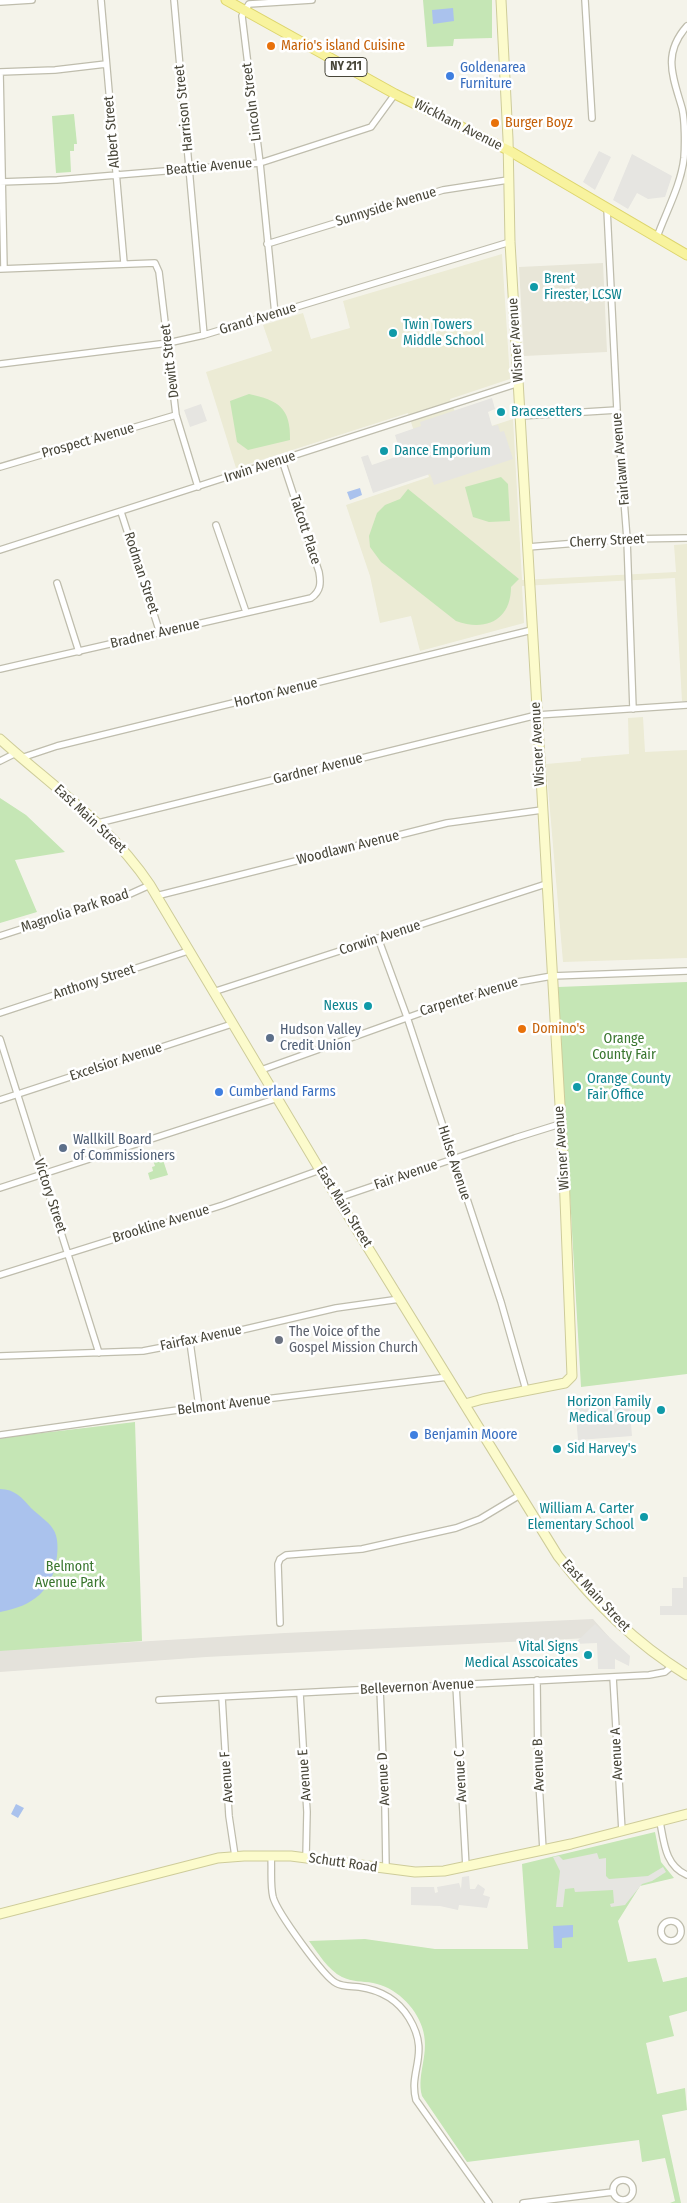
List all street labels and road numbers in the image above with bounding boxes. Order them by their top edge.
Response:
road number: NY 211 [325,58,367,76]
street label: Lincoln Street [239,62,265,142]
street label: Harrison Street [171,64,197,152]
street label: Albert Street [100,95,124,169]
street label: Wickham Avenue [411,96,505,154]
street label: Beattie Avenue [165,155,253,179]
street label: Sunnyside Avenue [334,184,438,230]
street label: Wisner Avenue [505,297,527,383]
street label: Grand Avenue [217,299,299,339]
street label: Dewitt Street [157,323,183,399]
street label: Fairlawn Avenue [609,412,633,506]
street label: Prospect Avenue [40,420,136,462]
street label: Irwin Avenue [222,448,298,486]
street label: Talcott Place [286,493,324,567]
street label: Rodman Street [120,530,162,616]
street label: Cherry Street [569,531,645,551]
street label: Bradner Avenue [109,616,201,652]
street label: Horton Avenue [233,675,319,711]
street label: Wisner Avenue [527,701,549,787]
street label: Gardner Avenue [272,750,364,788]
street label: East Main Street [50,781,130,857]
street label: Woodlawn Avenue [295,827,401,869]
street label: Magnolia Park Road [19,886,131,936]
street label: Corwin Avenue [337,917,423,959]
street label: Anthony Street [51,961,137,1003]
street label: Carpenter Avenue [418,974,520,1020]
street label: Excelsior Avenue [68,1039,164,1085]
street label: Wisner Avenue [551,1105,573,1191]
street label: Hulse Avenue [434,1123,474,1203]
street label: Fair Avenue [372,1156,440,1194]
street label: Victory Street [30,1157,70,1235]
street label: East Main Street [312,1163,376,1251]
street label: Brookline Avenue [111,1201,211,1247]
street label: Fairfax Avenue [159,1321,243,1355]
street label: Belmont Avenue [176,1391,272,1419]
street label: East Main Street [558,1556,634,1636]
street label: Bellevernon Avenue [360,1676,474,1698]
street label: Avenue A [607,1727,627,1781]
street label: Avenue B [530,1738,548,1792]
street label: Avenue E [295,1749,315,1801]
street label: Avenue C [451,1749,471,1803]
street label: Avenue F [217,1751,237,1803]
street label: Avenue D [374,1752,394,1806]
street label: Schutt Road [308,1850,378,1876]

